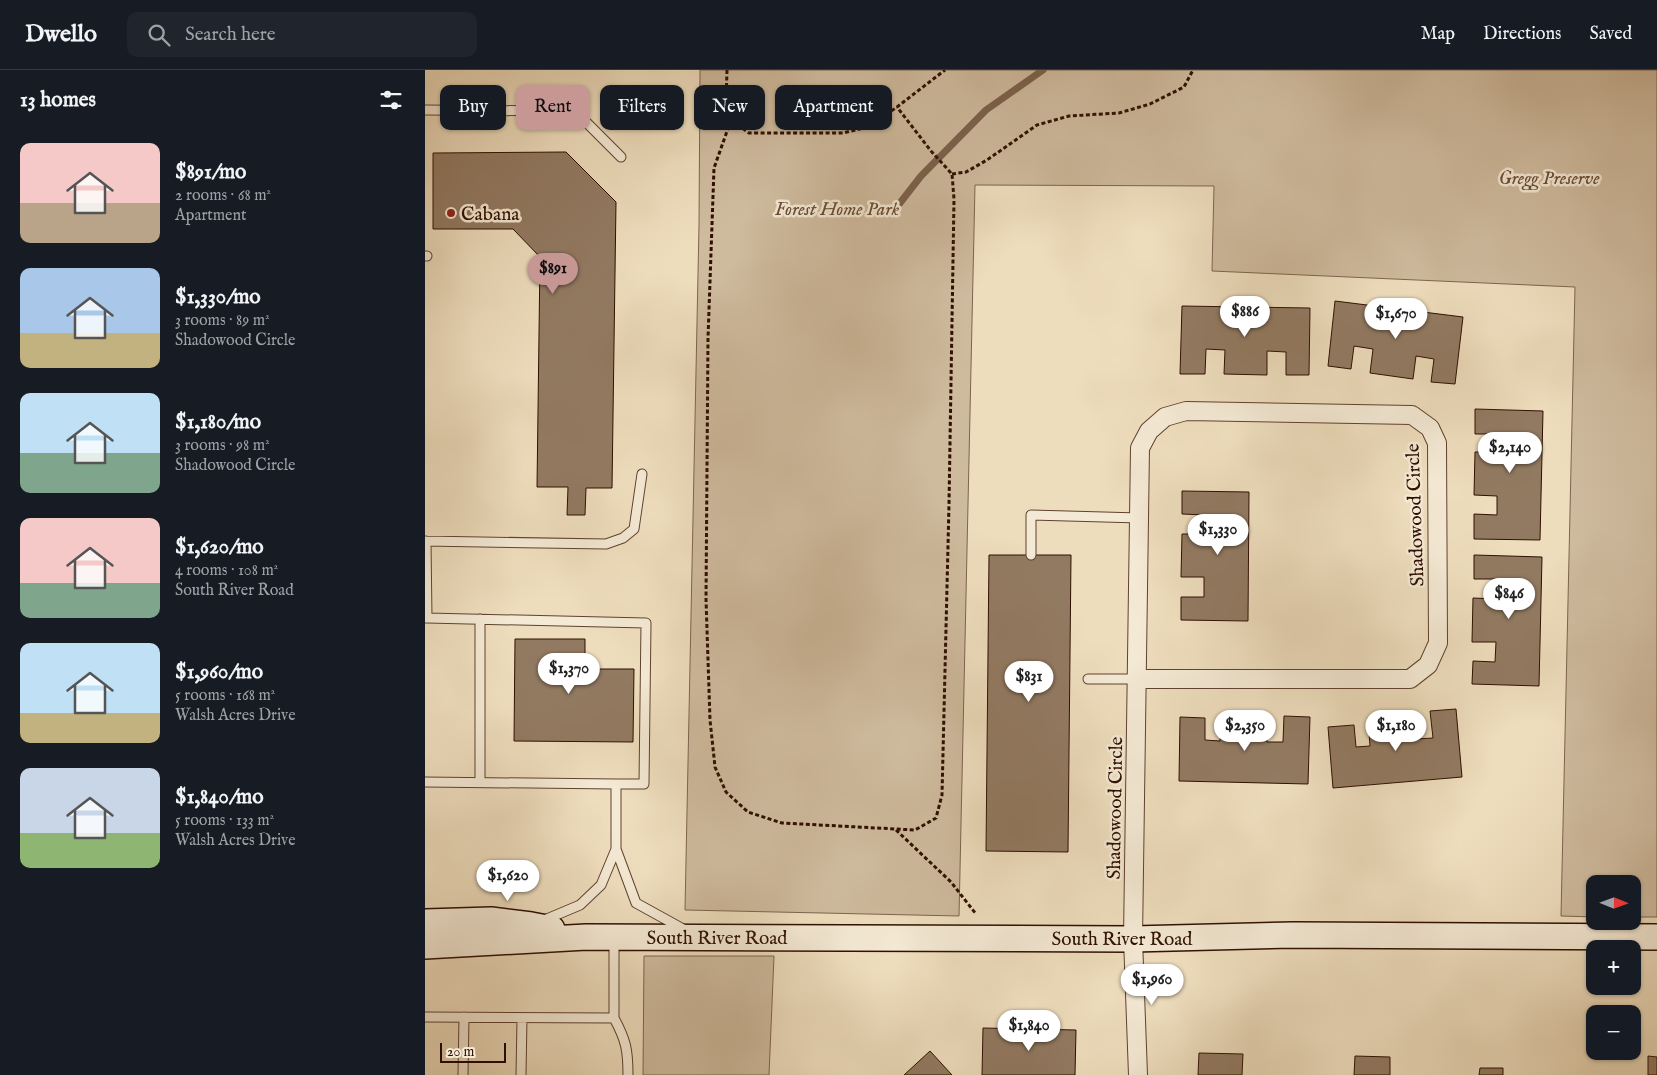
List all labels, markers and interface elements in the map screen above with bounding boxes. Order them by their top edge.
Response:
search box [127,12,477,57]
text: Dwello [25,19,97,50]
icon: search [145,21,173,49]
text: Search here [185,23,275,47]
text: Map [1421,23,1455,46]
text: Directions [1483,23,1561,46]
text: Saved [1589,23,1632,46]
chip: Buy [440,85,506,130]
chip: Rent [516,85,590,130]
chip: Filters [600,85,684,130]
chip: New [694,85,765,130]
chip: Apartment [775,85,892,130]
icon: filters [377,86,405,114]
text: 13 homes [20,87,96,114]
text: $891/mo [175,159,246,186]
icon: home [60,163,120,223]
park label: Gregg Preserve [1498,167,1600,191]
text: 2 rooms · 68 m² [175,186,271,206]
park label: Forest Home Park [775,198,900,222]
place label: Cabana [461,203,520,227]
text: Apartment [175,206,246,226]
marker: Cabana [445,207,457,219]
pin: $891 [523,252,583,295]
text: $891 [539,259,567,279]
text: $1,330/mo [175,284,261,311]
icon: home [60,288,120,348]
pin: $886 [1215,296,1275,338]
pin: $1,670 [1355,298,1437,340]
text: $886 [1231,302,1259,322]
text: $1,670 [1375,304,1417,324]
text: 3 rooms · 89 m² [175,311,270,331]
text: Shadowood Circle [175,331,295,351]
text: $1,180/mo [175,409,261,436]
icon: home [60,413,120,473]
pin: $2,140 [1469,432,1551,474]
text: 3 rooms · 98 m² [175,436,270,456]
text: $2,140 [1489,438,1531,458]
street label: Shadowood Circle [1402,443,1430,587]
text: Shadowood Circle [175,456,295,476]
pin: $1,330 [1177,514,1259,556]
text: $1,330 [1199,520,1237,540]
text: $1,620/mo [175,534,264,561]
icon: home [60,538,120,598]
text: 4 rooms · 108 m² [175,561,278,581]
pin: $846 [1479,578,1539,620]
text: South River Road [175,581,294,601]
text: $846 [1494,584,1524,604]
pin: $1,370 [528,652,610,695]
text: $1,960/mo [175,659,263,686]
text: $1,370 [549,659,589,679]
pin: $831 [999,660,1059,703]
icon: home [60,663,120,723]
text: $831 [1015,667,1043,687]
text: 5 rooms · 168 m² [175,686,275,706]
text: Walsh Acres Drive [175,706,295,726]
pin: $2,350 [1204,710,1286,752]
pin: $1,180 [1355,710,1437,752]
text: $2,350 [1225,716,1265,736]
text: $1,180 [1376,716,1416,736]
street label: Shadowood Circle [1103,736,1129,880]
text: $1,840/mo [175,784,264,811]
icon: home [60,788,120,848]
text: 5 rooms · 133 m² [175,811,274,831]
text: Walsh Acres Drive [175,831,295,851]
pin: $1,620 [467,860,549,902]
text: $1,620 [487,866,529,886]
north arrow [1586,875,1641,930]
map controls [1586,875,1641,1060]
street label: South River Road [647,927,788,951]
street label: South River Road [1052,928,1193,952]
button: + [1586,940,1641,995]
pin: $1,960 [1111,964,1193,1006]
text: $1,960 [1132,970,1172,990]
button: − [1586,1005,1641,1060]
pin: $1,840 [988,1010,1070,1052]
text: $1,840 [1008,1016,1050,1036]
scale bar [440,1040,506,1063]
text: 20 m [447,1043,474,1061]

